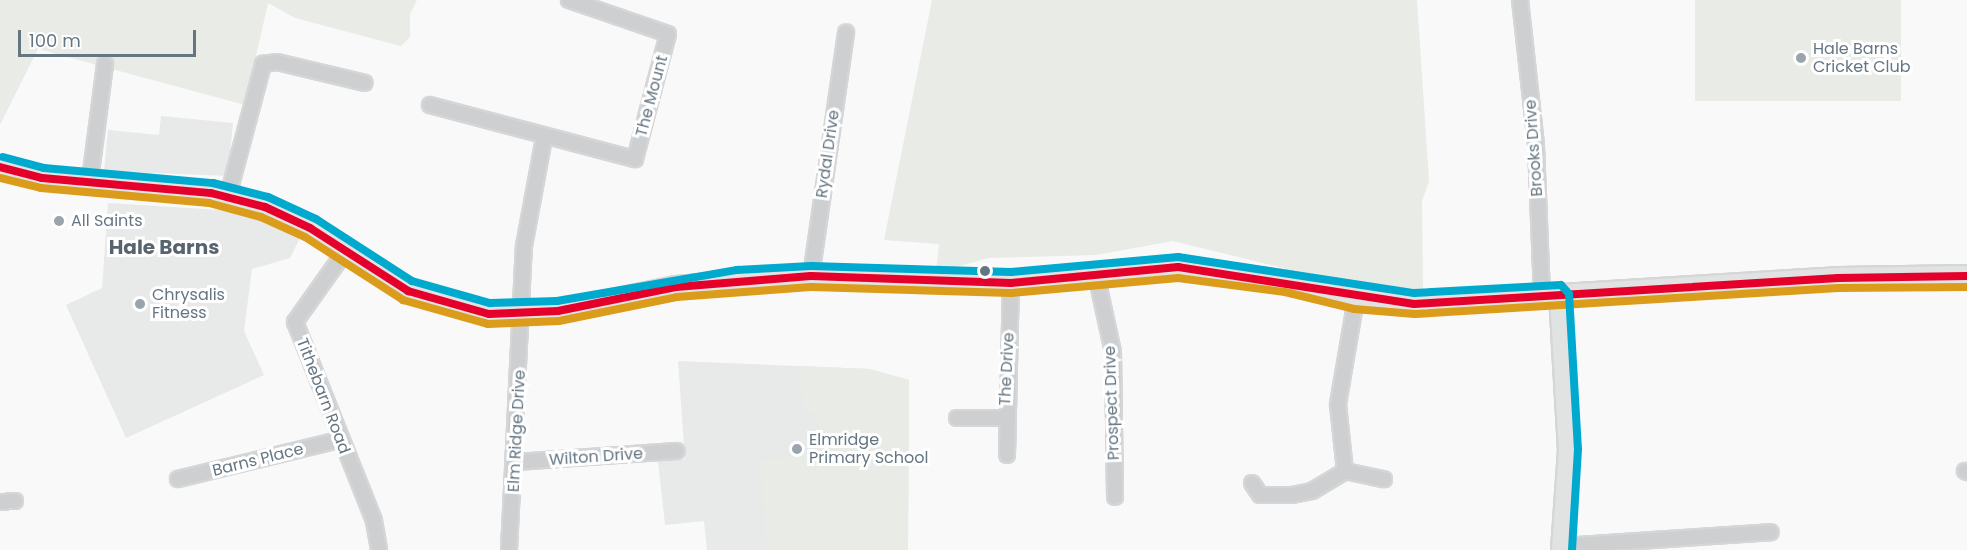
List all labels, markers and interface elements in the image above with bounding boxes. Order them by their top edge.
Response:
scale bar [21,18,200,56]
text: 100 m [29,28,81,53]
place label: Hale Barns Cricket Club [1813,39,1911,77]
marker: Hale Barns Cricket Club [1794,51,1808,65]
street label: The Mount [632,53,672,139]
street label: Brooks Drive [1521,99,1547,197]
street label: Rydal Drive [812,109,844,199]
place label: All Saints [71,211,142,231]
marker: All Saints [52,214,66,228]
district label: Hale Barns [109,235,219,259]
unlabelled marker [979,265,991,277]
place label: Chrysalis Fitness [152,285,225,323]
marker: Chrysalis Fitness [133,297,147,311]
street label: The Drive [995,332,1019,406]
street label: Tithebarn Road [292,335,354,457]
street label: Prospect Drive [1100,345,1124,461]
street label: Elm Ridge Drive [504,369,530,493]
place label: Elmridge Primary School [809,430,928,468]
street label: Barns Place [211,439,305,481]
marker: Elmridge Primary School [790,442,804,456]
street label: Wilton Drive [548,444,644,470]

